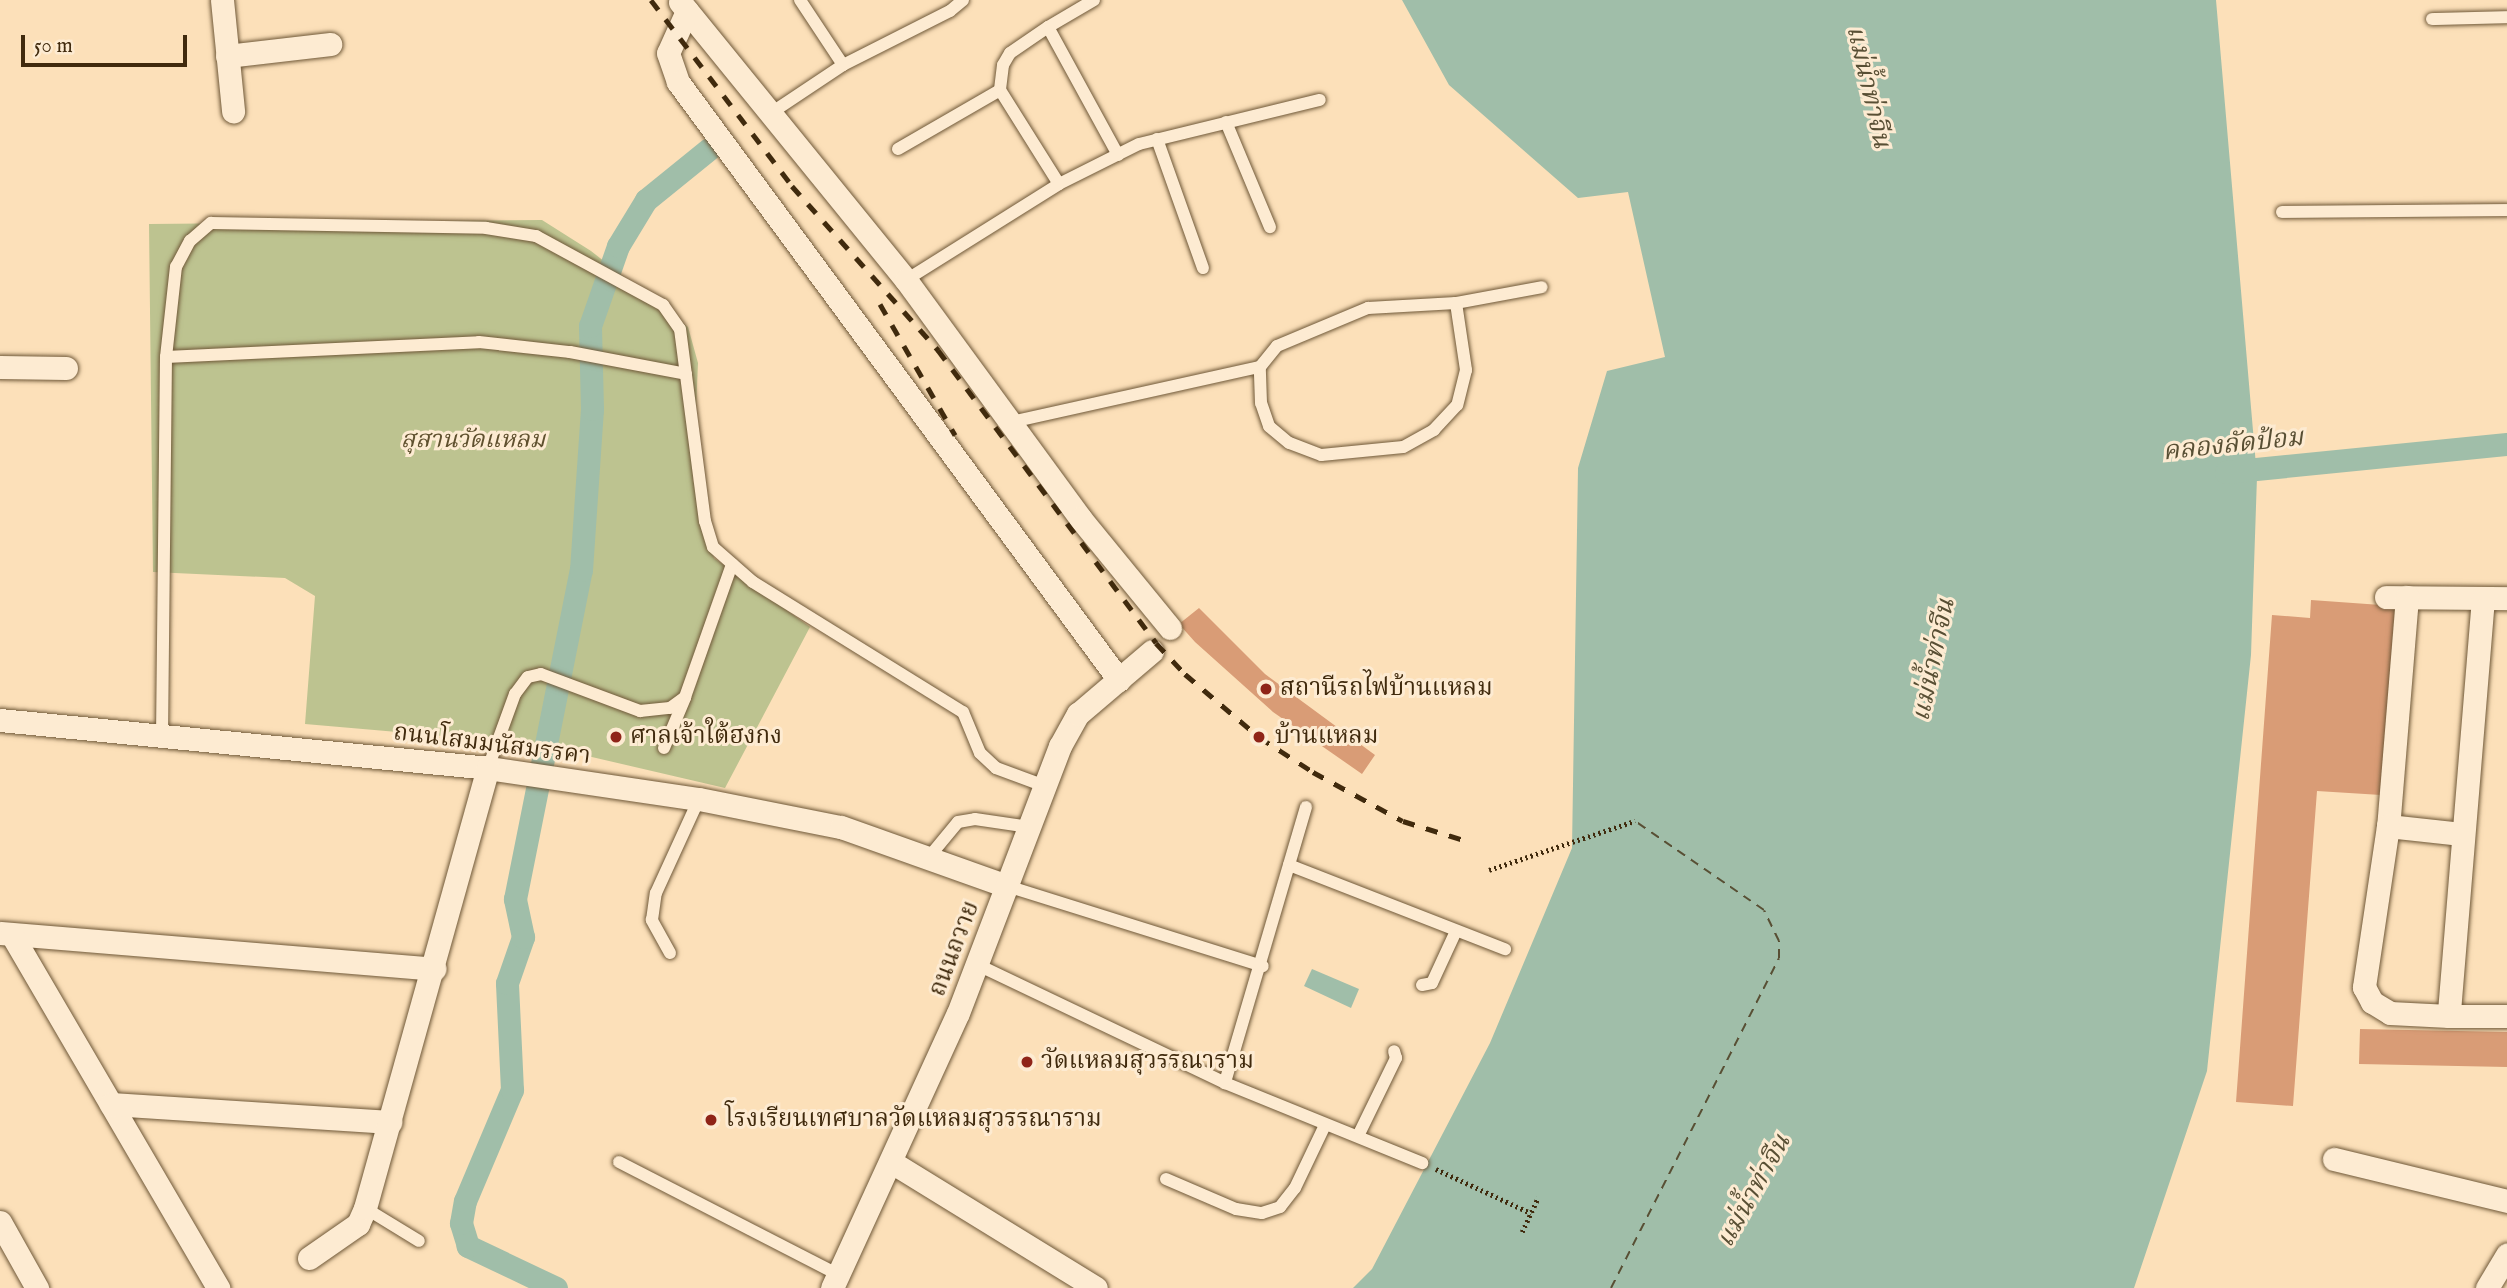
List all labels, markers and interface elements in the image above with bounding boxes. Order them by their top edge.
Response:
scale bar [24,21,191,65]
water label: แม่น้ำท่าจีน [1839,23,1897,151]
text: 50 m [34,33,73,60]
water label: คลองลัดป้อม [2161,422,2305,468]
park label: สุสานวัดแหลม [401,427,545,455]
water label: แม่น้ำท่าจีน [1906,596,1962,724]
place label: สถานีรถไฟบ้านแหลม [1280,675,1493,703]
marker: สถานีรถไฟบ้านแหลม [1258,681,1274,697]
street label: ถนนโสมมนัสมรรคา [392,719,592,771]
place label: ศาลเจ้าใต้ฮงกง [630,723,782,751]
place label: บ้านแหลม [1275,723,1378,751]
marker: บ้านแหลม [1249,727,1269,747]
marker: ศาลเจ้าใต้ฮงกง [608,729,624,745]
street label: ถนนถวาย [924,897,986,1001]
place label: วัดแหลมสุวรรณาราม [1041,1048,1254,1076]
marker: วัดแหลมสุวรรณาราม [1019,1054,1035,1070]
place label: โรงเรียนเทศบาลวัดแหลมสุวรรณาราม [725,1106,1102,1134]
marker: โรงเรียนเทศบาลวัดแหลมสุวรรณาราม [703,1112,719,1128]
water label: แม่น้ำท่าจีน [1710,1129,1798,1253]

